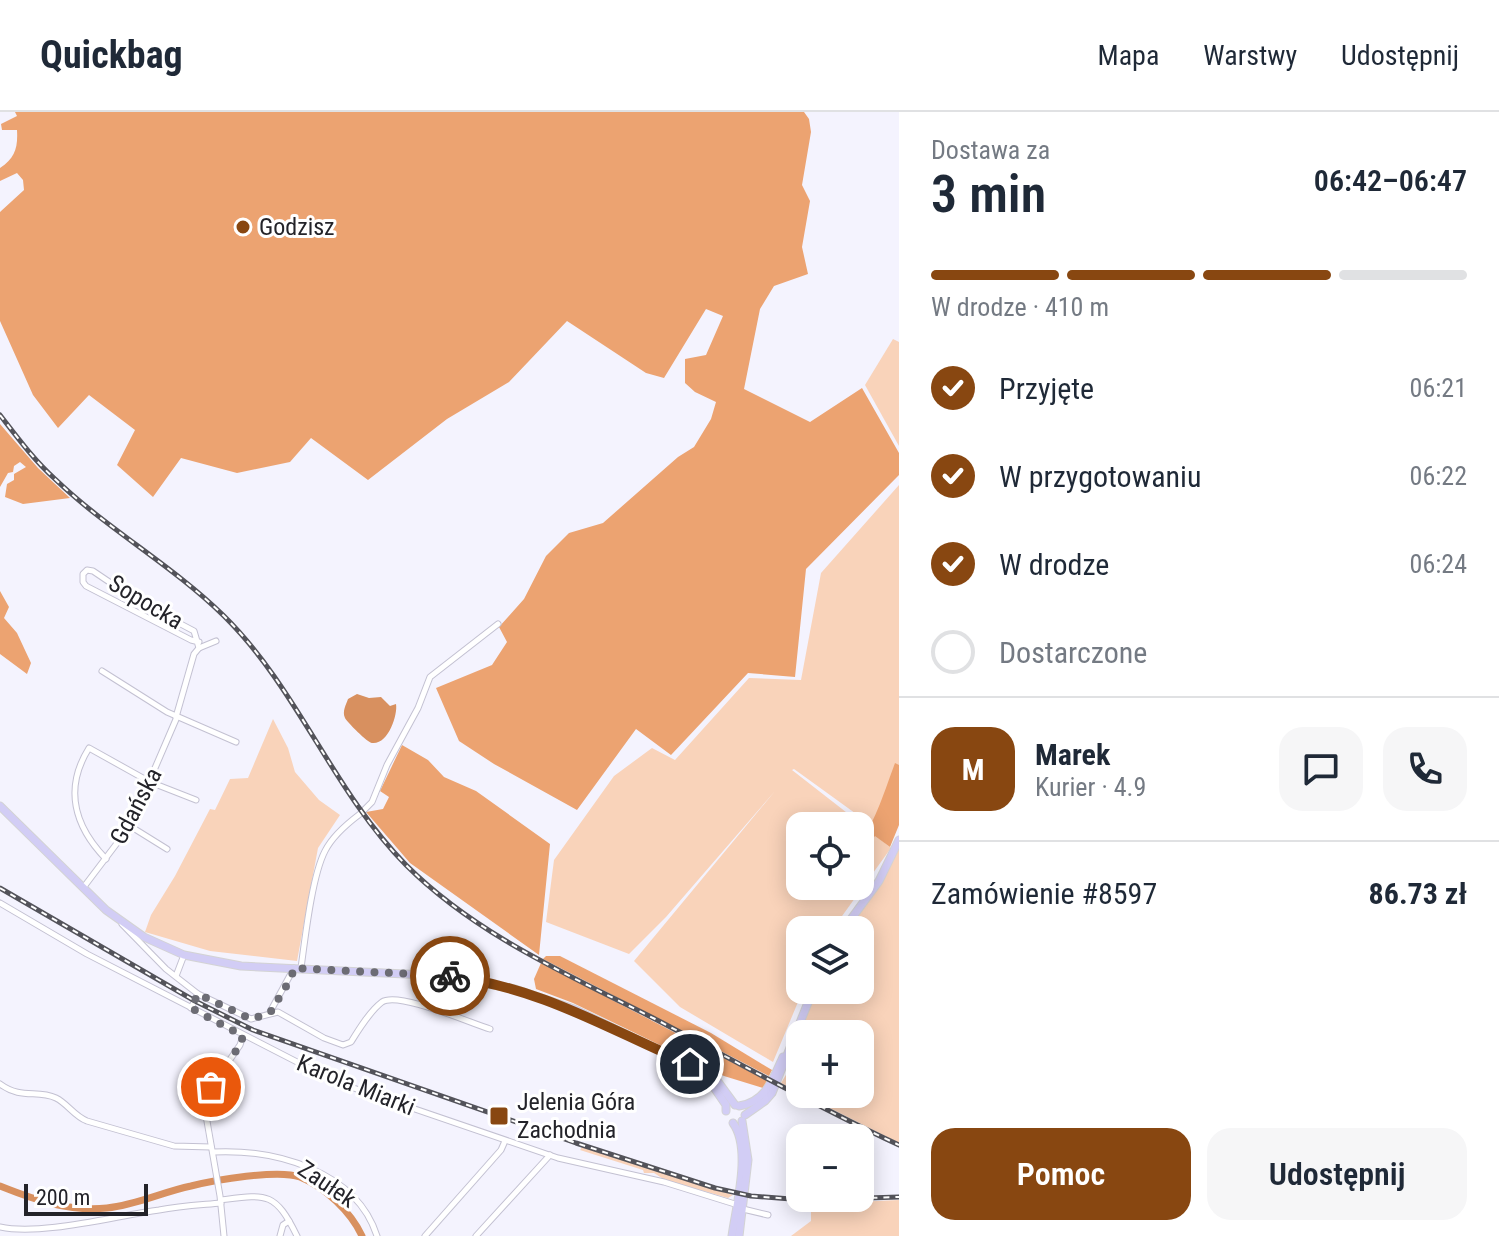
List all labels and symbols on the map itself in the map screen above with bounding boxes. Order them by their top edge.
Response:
place label: Godzisz [259,213,335,241]
marker: Godzisz [234,218,252,236]
street label: Sopocka [104,569,188,635]
street label: Gdańska [104,763,168,849]
courier [410,936,490,1016]
pin [656,1030,724,1098]
street label: Karola Miarki [293,1049,419,1121]
pin [177,1053,245,1121]
place label: Jelenia Góra Zachodnia [517,1088,635,1144]
marker: Jelenia Góra Zachodnia [488,1105,510,1127]
street label: Zaułek [293,1155,361,1214]
scale bar [24,1180,148,1216]

